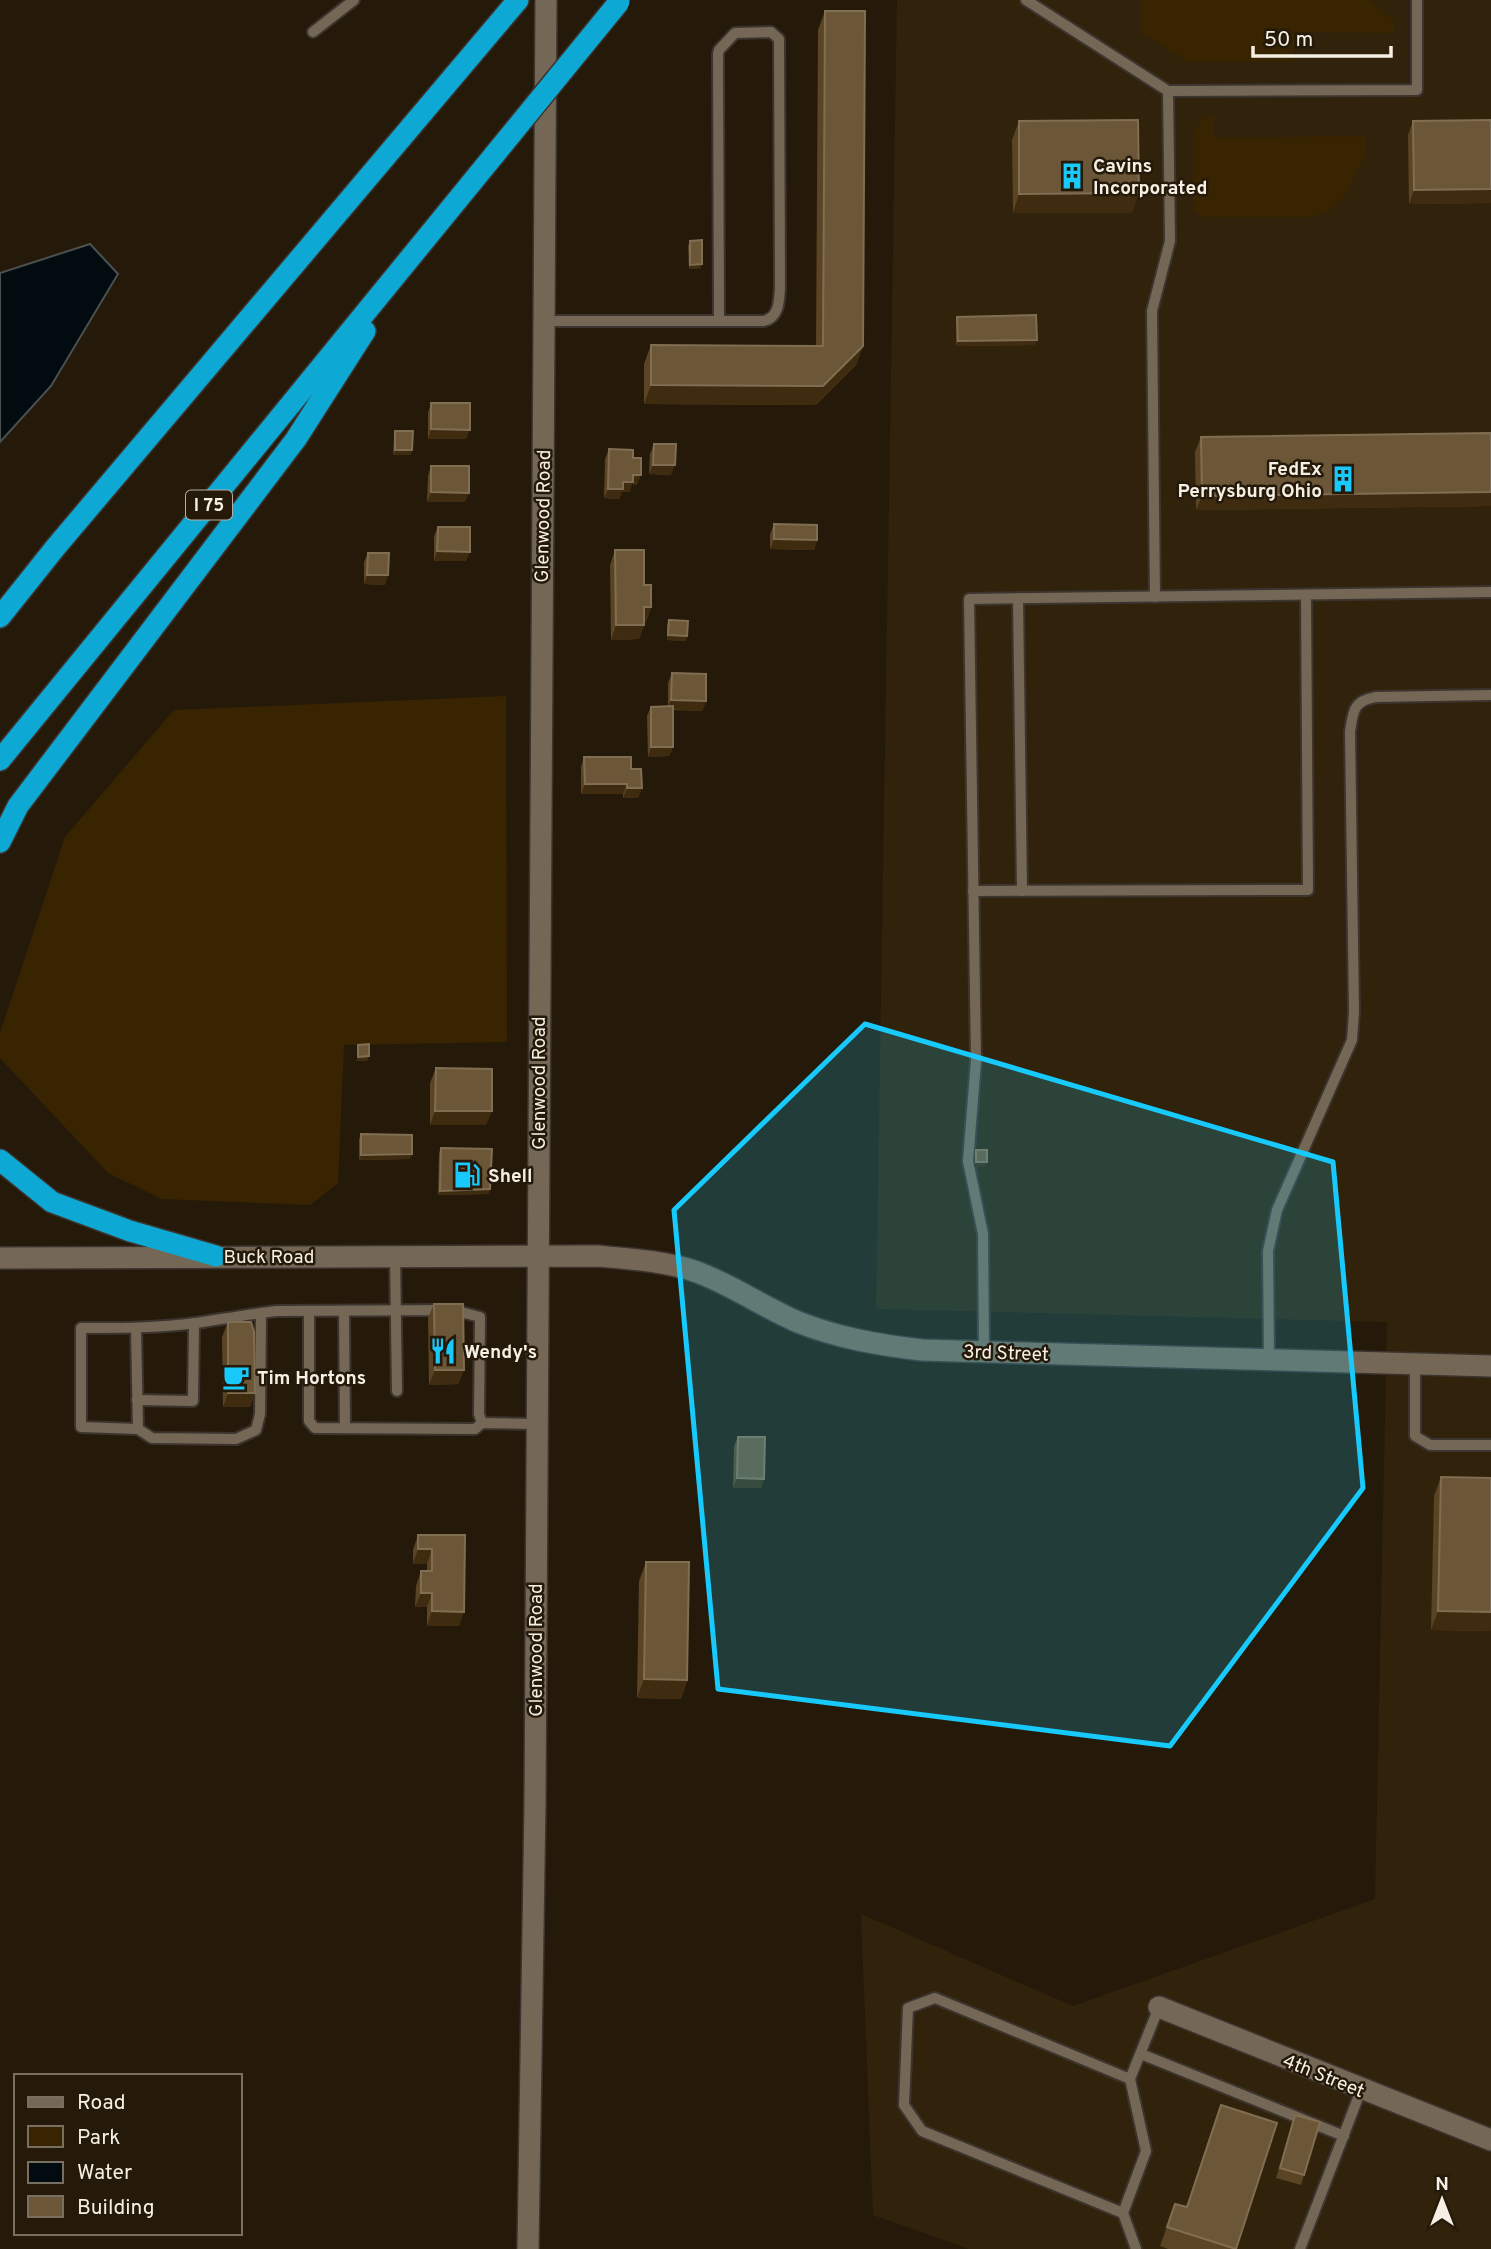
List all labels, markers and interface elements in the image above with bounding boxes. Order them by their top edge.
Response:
scale bar [1253,14,1391,58]
text: 50 m [1264,27,1313,54]
place label: Cavins Incorporated [1093,155,1207,201]
building icon: Cavins Incorporated [1057,161,1087,191]
street label: Glenwood Road [531,449,557,583]
place label: FedEx Perrysburg Ohio [1177,458,1322,504]
building icon: FedEx Perrysburg Ohio [1328,464,1358,494]
road number: I 75 [186,490,232,520]
street label: Glenwood Road [528,1016,552,1150]
fuel station icon: Shell [452,1160,482,1190]
place label: Shell [488,1165,533,1189]
street label: Buck Road [223,1246,315,1270]
restaurant icon: Wendy's [428,1336,458,1366]
place label: Wendy's [464,1341,537,1365]
street label: 3rd Street [963,1341,1049,1367]
cafe icon: Tim Hortons [221,1362,251,1392]
place label: Tim Hortons [257,1367,366,1391]
street label: Glenwood Road [525,1583,549,1717]
street label: 4th Street [1279,2050,1368,2104]
legend [14,2074,242,2235]
text: Road [77,2090,126,2117]
text: Park [77,2125,120,2152]
text: Water [77,2160,132,2187]
north arrow [1407,2165,1477,2235]
text: N [1435,2173,1449,2197]
text: Building [77,2195,155,2222]

